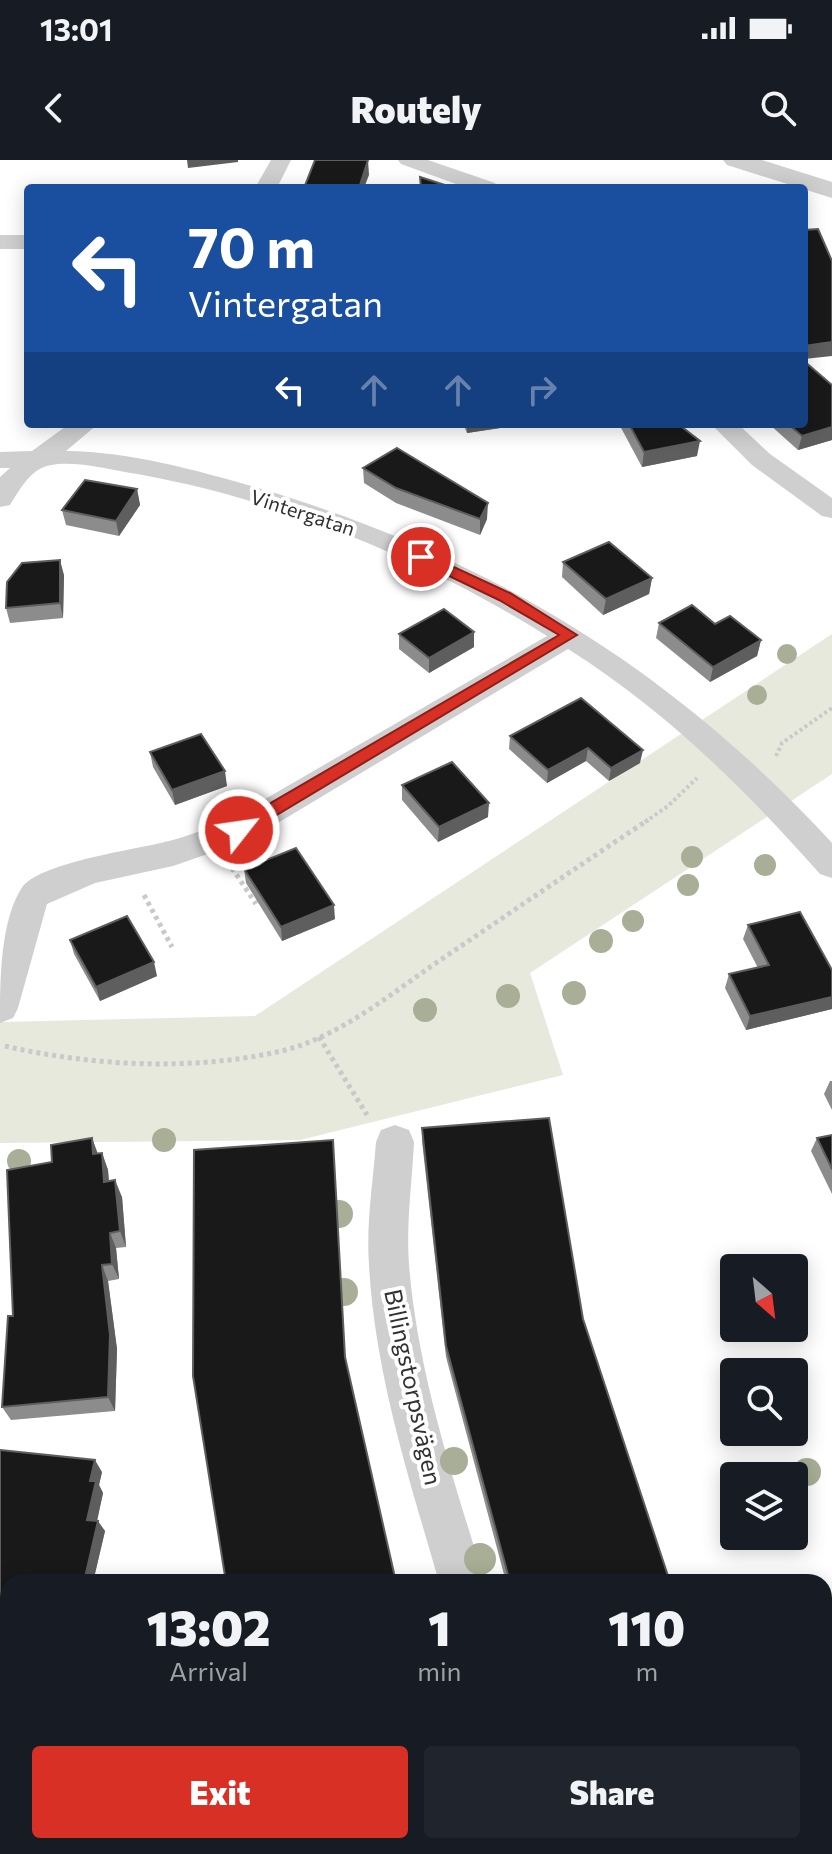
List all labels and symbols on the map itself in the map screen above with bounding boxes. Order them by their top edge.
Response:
street label: Vintergatan [248,484,358,540]
pin [387,523,455,591]
position arrow [197,788,281,872]
north arrow [720,1254,808,1342]
street label: Billingstorpsvägen [379,1286,449,1488]

